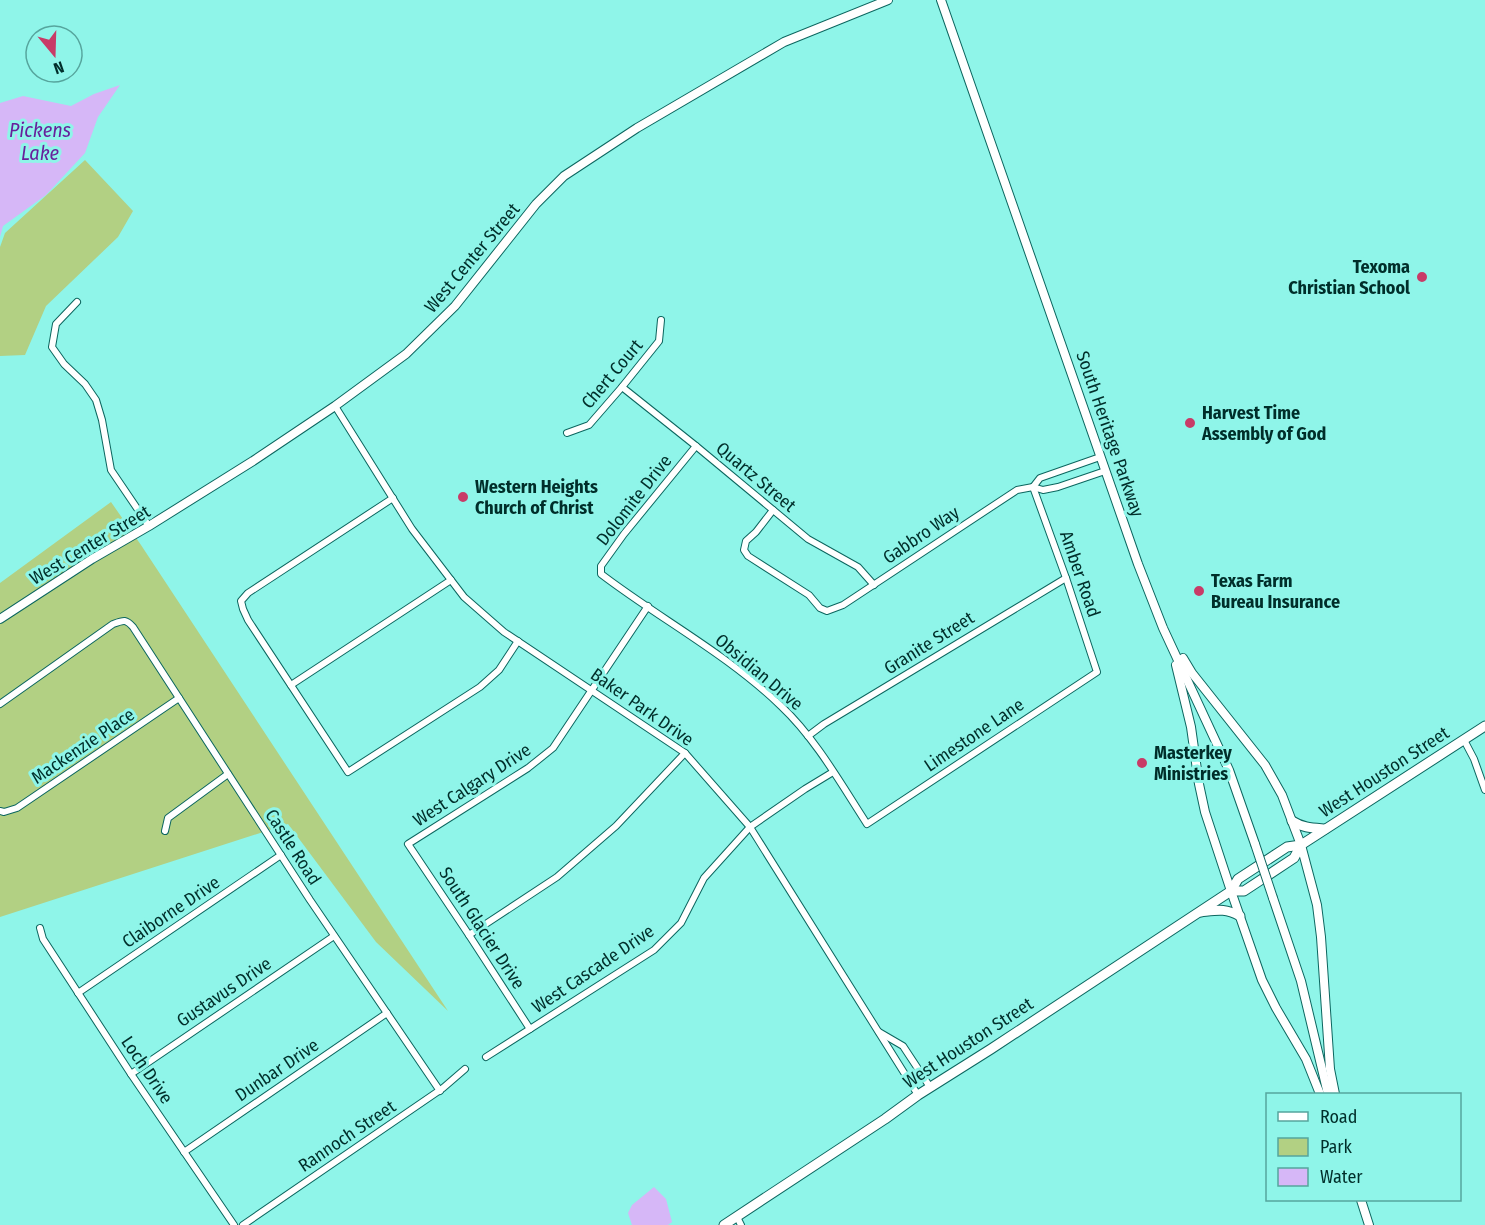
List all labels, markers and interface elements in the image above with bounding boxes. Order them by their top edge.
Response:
north arrow [24,24,84,84]
text: N [51,57,66,78]
water label: Pickens Lake [9,118,72,165]
street label: West Center Street [420,199,524,317]
place label: Texoma Christian School [1288,256,1410,299]
marker: Texoma Christian School [1415,270,1429,284]
street label: Chert Court [577,335,647,413]
street label: South Heritage Parkway [1071,348,1149,520]
place label: Harvest Time Assembly of God [1201,402,1326,445]
marker: Harvest Time Assembly of God [1183,416,1197,430]
street label: Quartz Street [712,437,800,517]
street label: Dolomite Drive [592,450,676,550]
place label: Western Heights Church of Christ [475,476,598,519]
marker: Western Heights Church of Christ [456,490,470,504]
street label: West Center Street [26,500,154,590]
street label: Gabbro Way [879,501,963,569]
street label: Amber Road [1055,528,1105,620]
place label: Texas Farm Bureau Insurance [1211,570,1340,613]
marker: Texas Farm Bureau Insurance [1192,584,1206,598]
street label: Granite Street [880,607,978,679]
street label: Obsidian Drive [711,629,807,715]
street label: Baker Park Drive [586,663,698,751]
street label: Limestone Lane [920,693,1028,776]
street label: Mackenzie Place [27,703,139,789]
street label: West Houston Street [1315,722,1453,822]
street label: West Calgary Drive [409,739,535,831]
place label: Masterkey Ministries [1154,742,1232,785]
marker: Masterkey Ministries [1135,756,1149,770]
street label: Castle Road [260,805,326,889]
street label: South Glacier Drive [434,863,530,993]
street label: Claiborne Drive [118,871,224,953]
street label: West Cascade Drive [528,920,658,1018]
street label: Gustavus Drive [173,952,275,1032]
street label: West Houston Street [899,993,1037,1093]
street label: Loch Drive [116,1032,178,1108]
street label: Dunbar Drive [231,1034,323,1106]
legend [1266,1093,1461,1201]
street label: Rannoch Street [294,1095,400,1177]
text: Road [1320,1106,1357,1128]
text: Park [1320,1136,1353,1158]
text: Water [1320,1166,1363,1188]

